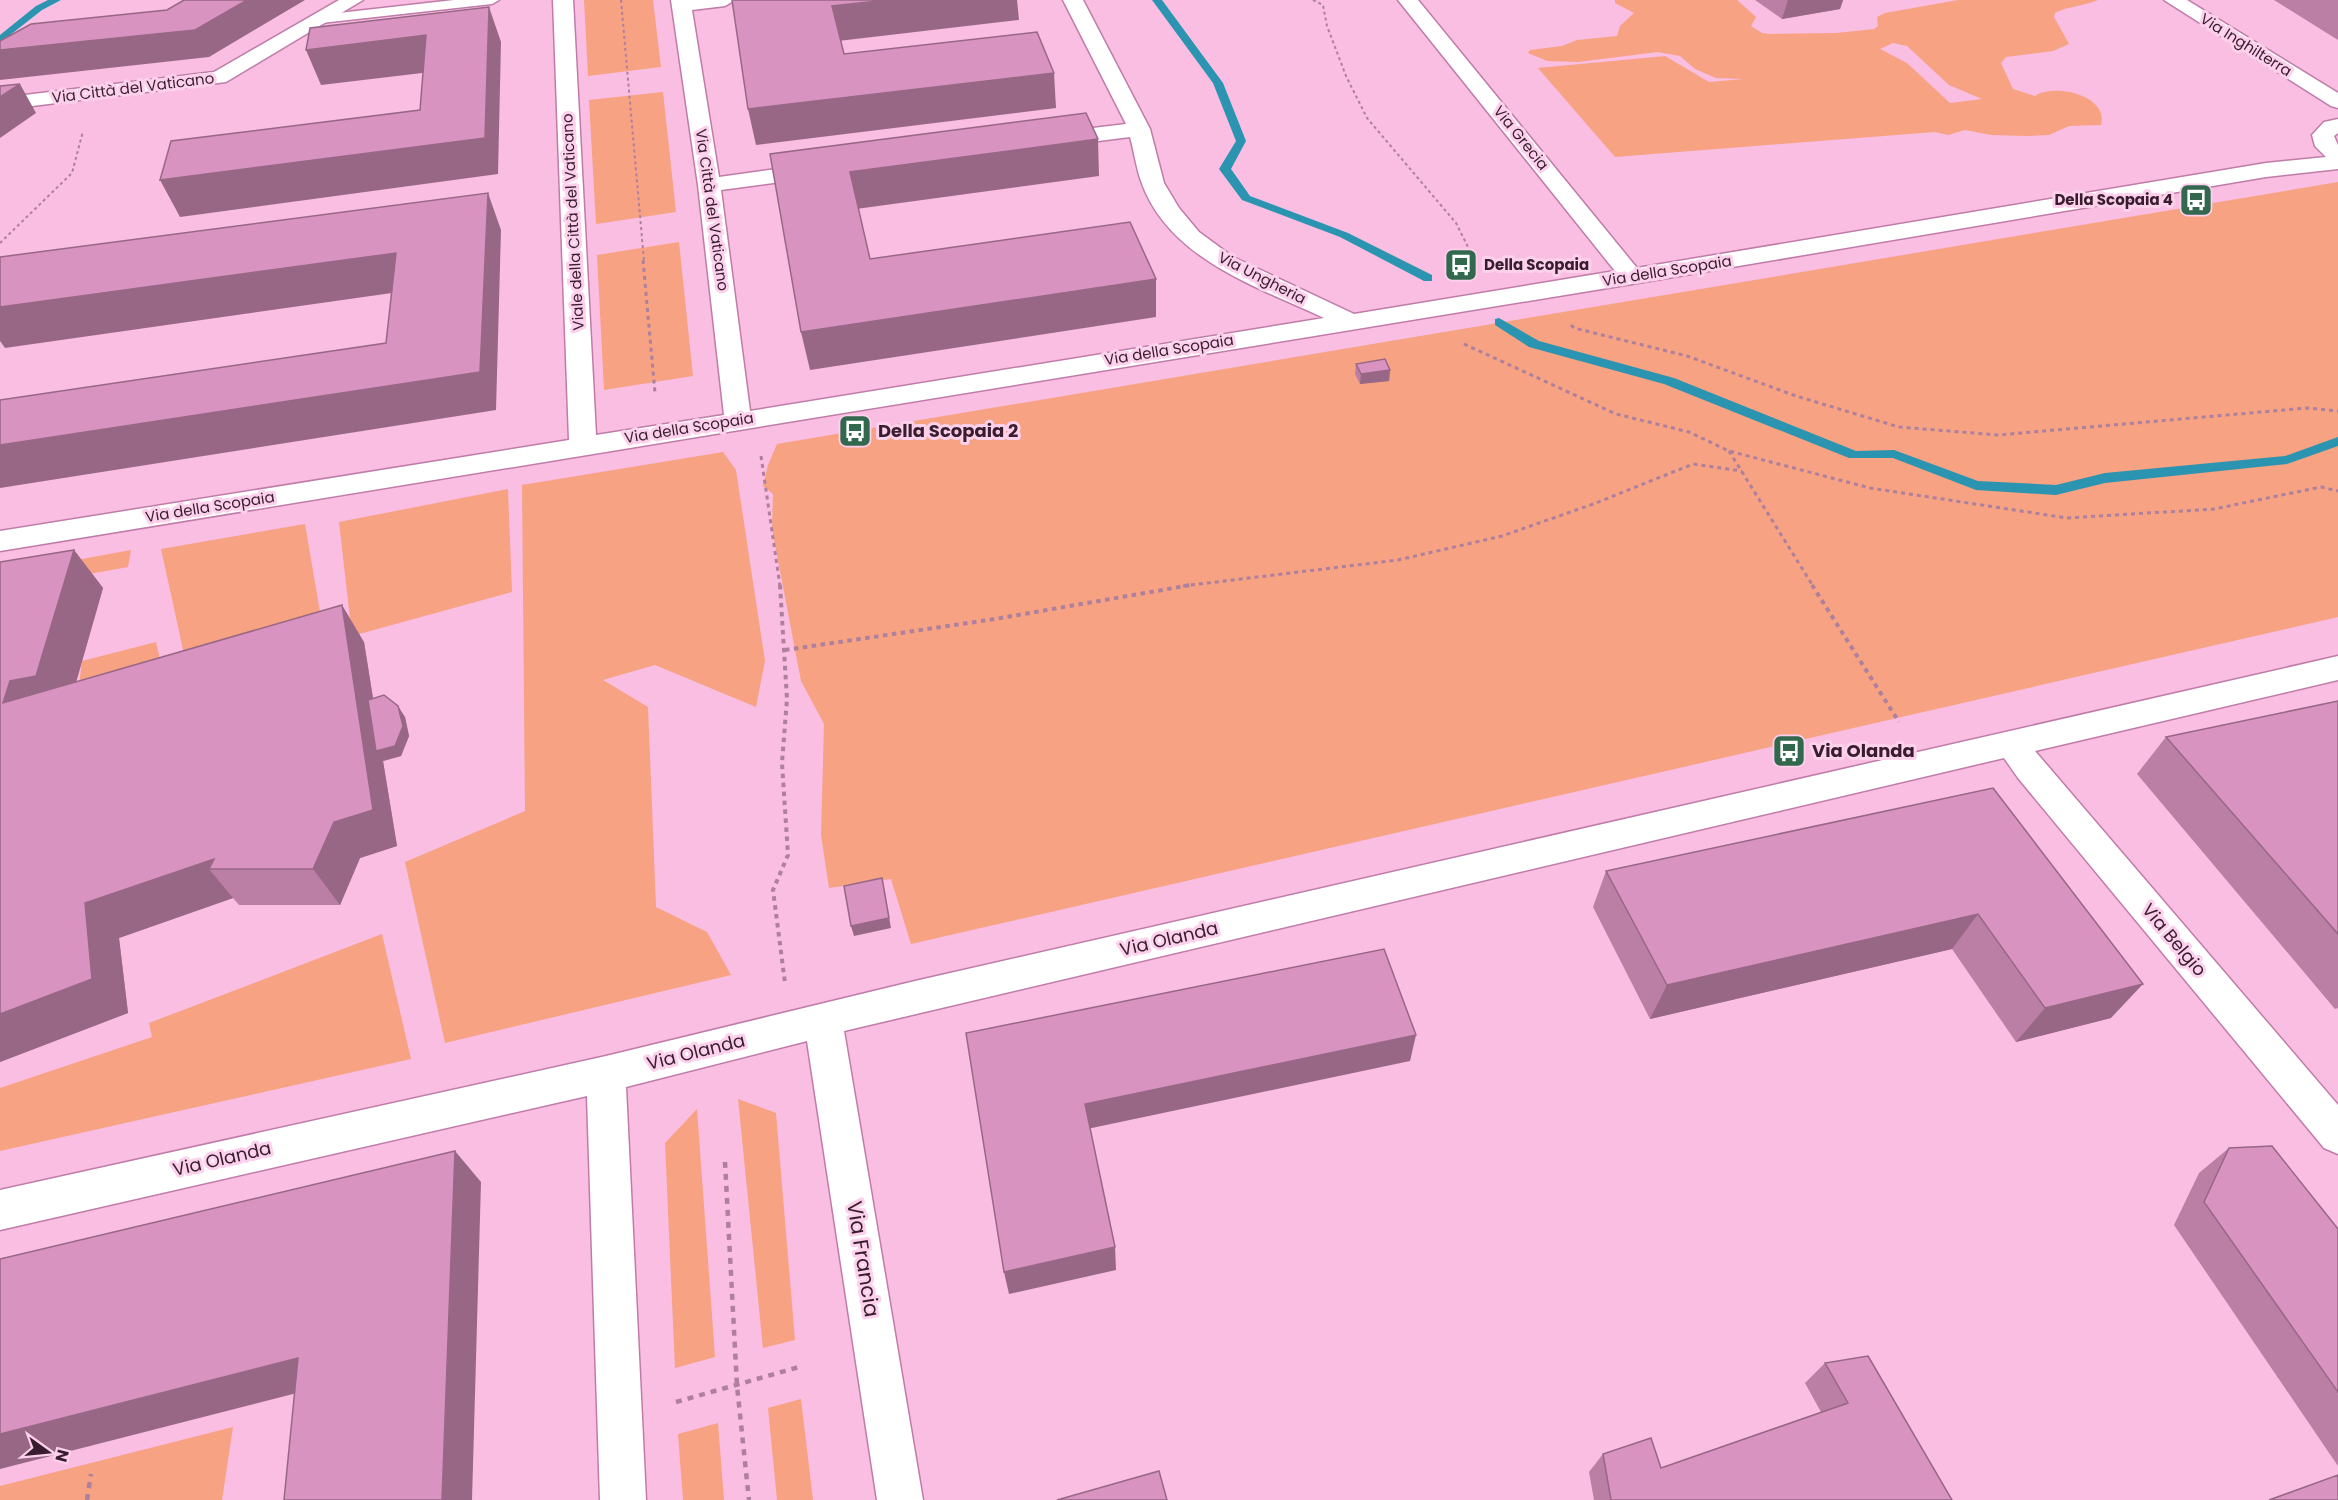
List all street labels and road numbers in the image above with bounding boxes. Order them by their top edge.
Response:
street label: Via Inghilterra [2196,8,2296,81]
street label: Via Città del Vaticano [51,67,215,108]
street label: Via Grecia [1489,101,1554,174]
street label: Viale della Città del Vaticano [556,113,589,331]
street label: Via Città del Vaticano [691,128,734,292]
street label: Via Ungheria [1215,246,1310,309]
street label: Via della Scopaia [1601,250,1733,291]
street label: Via della Scopaia [1103,329,1235,370]
street label: Via della Scopaia [623,407,755,448]
street label: Via della Scopaia [144,486,276,527]
street label: Via Belgio [2136,898,2212,982]
street label: Via Olanda [1117,915,1221,962]
street label: Via Olanda [644,1027,748,1076]
street label: Via Olanda [170,1135,274,1182]
street label: Via Francia [840,1199,887,1319]

